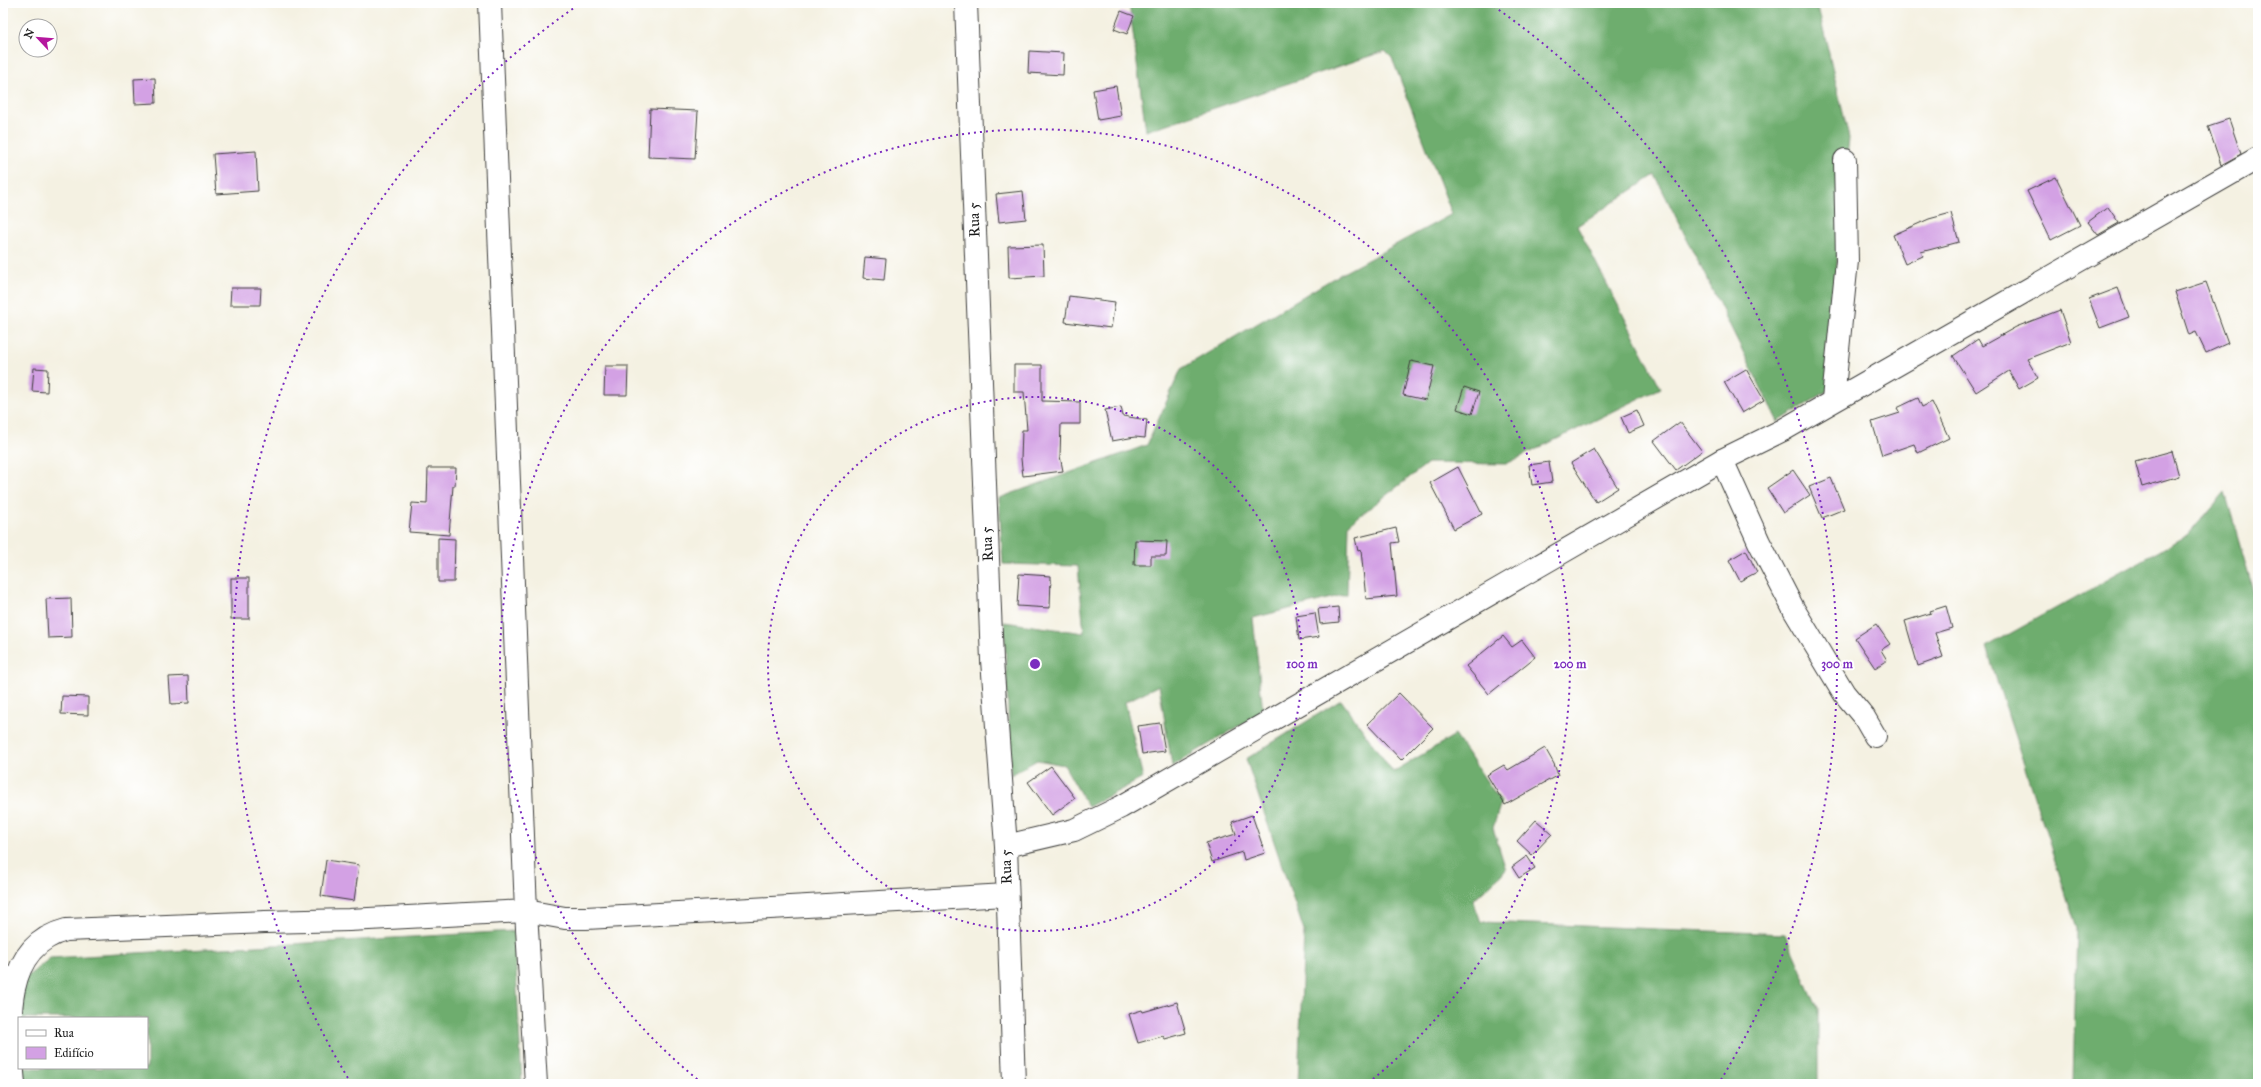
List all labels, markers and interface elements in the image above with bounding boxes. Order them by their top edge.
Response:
north arrow [18,18,58,58]
text: N [22,26,38,41]
street label: Rua 5 [964,202,984,238]
street label: Rua 5 [977,526,997,562]
centre of rings [1028,657,1042,671]
text: 100 m [1286,657,1319,671]
text: 200 m [1554,657,1587,671]
text: 300 m [1821,657,1854,672]
street label: Rua 5 [996,849,1016,885]
legend [18,1017,148,1069]
text: Rua [54,1026,75,1040]
text: Edifício [54,1046,94,1060]

